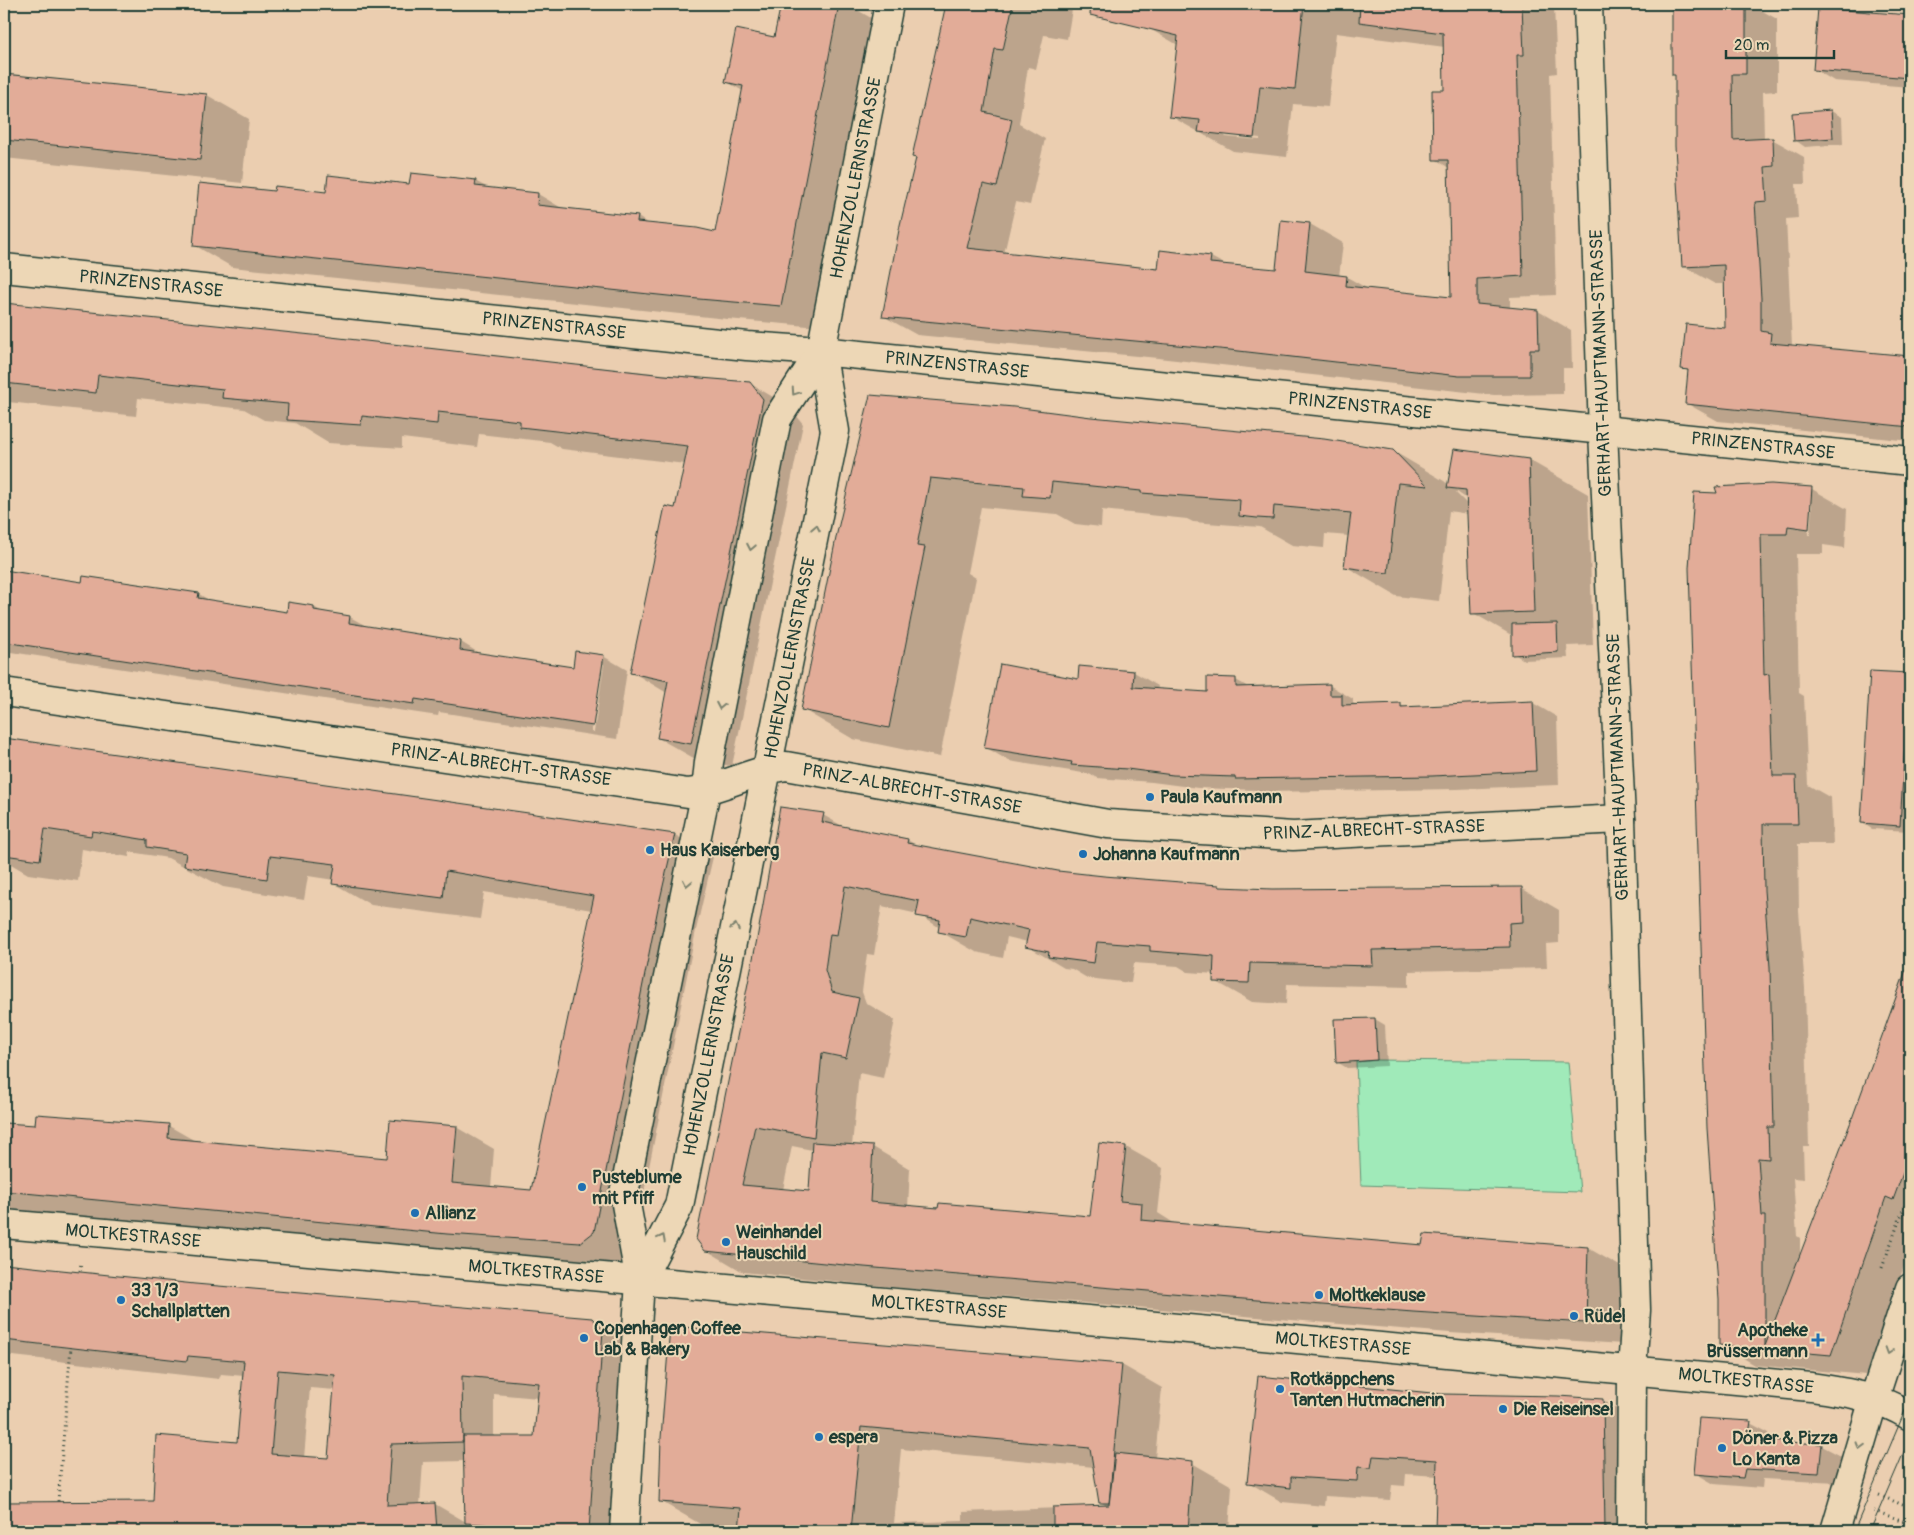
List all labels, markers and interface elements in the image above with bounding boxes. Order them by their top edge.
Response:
scale bar [1726,28,1834,60]
text: 20 m [1734,36,1769,55]
street label: HOHENZOLLERNSTRASSE [825,75,887,281]
street label: GERHART-HAUPTMANN-STRASSE [1585,229,1617,497]
street label: PRINZENSTRASSE [78,265,224,303]
street label: PRINZENSTRASSE [481,307,627,345]
street label: PRINZENSTRASSE [884,346,1030,384]
one-way arrow [791,387,801,396]
street label: PRINZENSTRASSE [1287,387,1433,425]
street label: PRINZENSTRASSE [1690,427,1836,465]
one-way arrow [810,524,821,532]
one-way arrow [747,542,757,551]
street label: HOHENZOLLERNSTRASSE [759,555,821,761]
street label: GERHART-HAUPTMANN-STRASSE [1602,633,1634,901]
one-way arrow [715,702,726,711]
street label: PRINZ-ALBRECHT-STRASSE [389,738,613,792]
street label: PRINZ-ALBRECHT-STRASSE [800,758,1024,820]
place label: Paula Kaufmann [1160,786,1282,809]
marker: Paula Kaufmann [1144,791,1156,803]
street label: PRINZ-ALBRECHT-STRASSE [1262,815,1486,845]
place label: Haus Kaiserberg [660,839,779,862]
place label: Johanna Kaufmann [1093,843,1240,866]
marker: Haus Kaiserberg [644,844,656,856]
marker: Johanna Kaufmann [1077,848,1089,860]
one-way arrow [682,879,693,887]
one-way arrow [729,923,740,932]
street label: HOHENZOLLERNSTRASSE [678,952,740,1158]
place label: Pusteblume mit Pfiff [592,1166,683,1210]
marker: Pusteblume mit Pfiff [576,1181,588,1193]
place label: Allianz [425,1202,476,1225]
marker: Allianz [409,1207,421,1219]
street label: MOLTKESTRASSE [64,1219,202,1253]
place label: Weinhandel Hauschild [736,1221,822,1265]
one-way arrow [656,1234,666,1243]
marker: Weinhandel Hauschild [720,1236,732,1248]
street label: MOLTKESTRASSE [467,1255,605,1289]
place label: 33 1/3 Schallplatten [131,1279,230,1323]
place label: Moltkeklause [1329,1284,1426,1307]
marker: Moltkeklause [1313,1289,1325,1301]
street label: MOLTKESTRASSE [870,1290,1008,1324]
marker: 33 1/3 Schallplatten [115,1294,127,1306]
place label: Rüdel [1584,1305,1626,1328]
marker: Rüdel [1568,1310,1580,1322]
place label: Copenhagen Coffee Lab & Bakery [594,1317,742,1361]
place label: Apotheke Brüssermann [1706,1319,1809,1363]
street label: MOLTKESTRASSE [1274,1327,1412,1361]
marker: Copenhagen Coffee Lab & Bakery [578,1332,590,1344]
marker: Apotheke Brüssermann [1812,1334,1824,1346]
one-way arrow [1885,1346,1895,1354]
street label: MOLTKESTRASSE [1677,1362,1815,1400]
place label: Rotkäppchens Tanten Hutmacherin [1289,1368,1445,1412]
marker: Rotkäppchens Tanten Hutmacherin [1274,1383,1286,1395]
place label: Die Reiseinsel [1513,1398,1614,1421]
marker: Die Reiseinsel [1497,1403,1509,1415]
place label: espera [828,1426,879,1449]
place label: Döner & Pizza Lo Kanta [1732,1427,1839,1471]
marker: espera [813,1431,825,1443]
one-way arrow [1856,1441,1866,1449]
marker: Döner & Pizza Lo Kanta [1716,1442,1728,1454]

